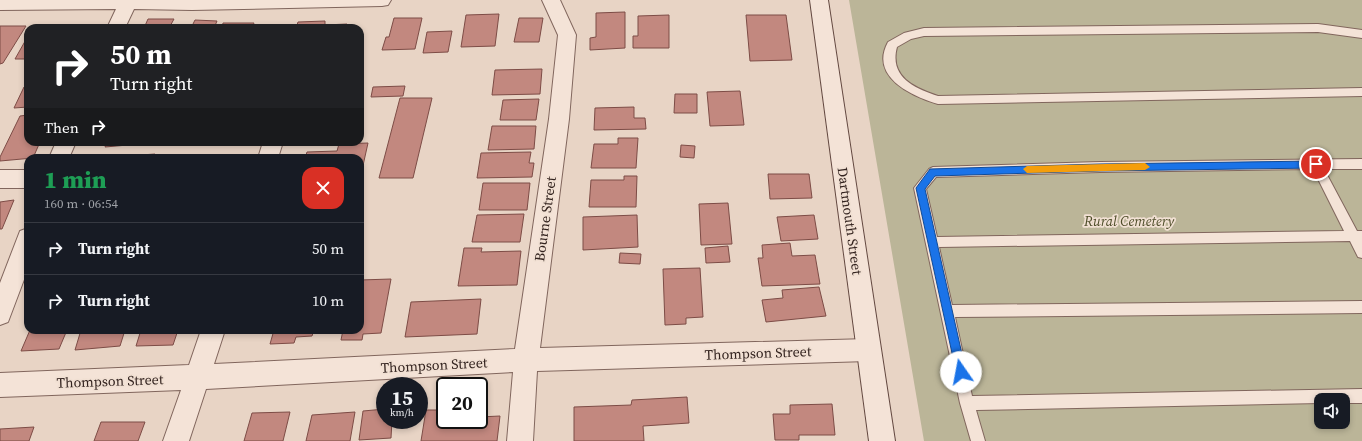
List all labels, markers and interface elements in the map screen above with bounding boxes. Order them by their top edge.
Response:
text: 50 m [110,35,172,73]
icon: right [44,40,96,92]
text: Turn right [110,71,192,96]
icon: right [87,116,109,138]
text: Then [44,117,79,138]
pin [1299,147,1333,181]
icon: arrive [1305,153,1327,175]
text: 1 min [44,163,107,196]
street label: Dartmouth Street [833,166,868,277]
button: close [302,167,344,209]
street label: Bourne Street [529,175,561,263]
text: 160 m · 06:54 [44,195,118,212]
park label: Rural Cemetery [1083,211,1174,231]
icon: right [44,238,66,260]
text: Turn right [78,238,150,259]
text: 50 m [312,238,344,259]
icon: right [44,290,66,312]
text: Turn right [78,290,150,311]
text: 10 m [312,290,344,311]
street label: Thompson Street [704,341,812,365]
position arrow [940,351,982,393]
street label: Thompson Street [380,352,488,378]
street label: Thompson Street [56,369,164,393]
speed limit sign: 20 [436,377,488,429]
text: 15 [391,384,413,412]
map controls [1314,393,1350,429]
button: sound [1314,393,1350,429]
text: km/h [390,406,414,419]

